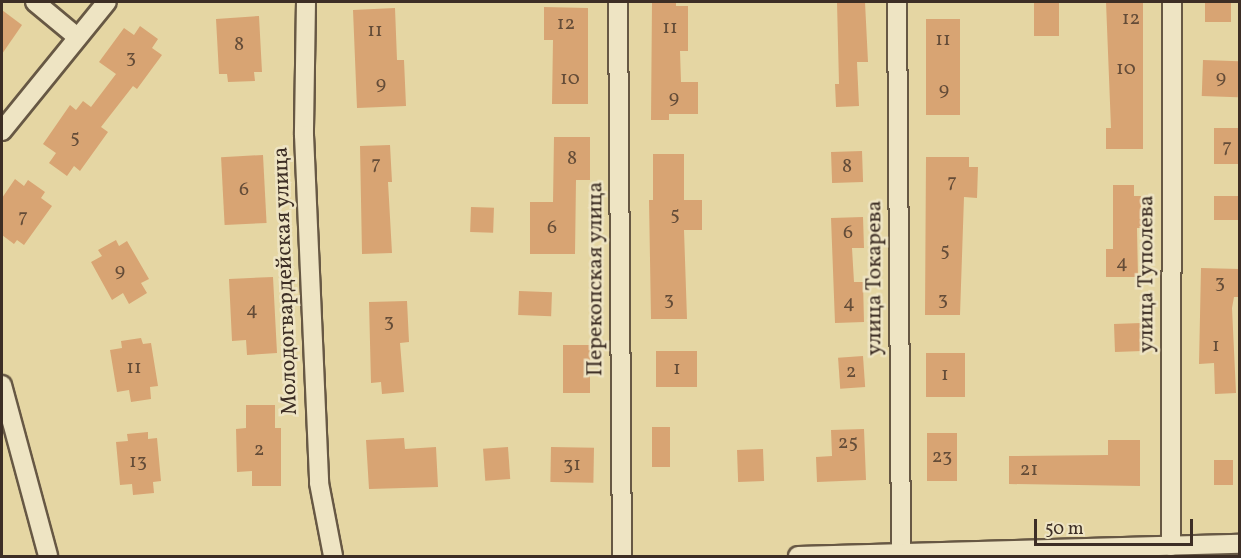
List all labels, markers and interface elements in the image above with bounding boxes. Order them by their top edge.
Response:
house number: 12 [1122,7,1140,31]
house number: 12 [557,12,575,36]
house number: 11 [662,16,678,40]
house number: 11 [367,19,383,43]
house number: 11 [935,28,951,52]
house number: 8 [234,33,244,57]
house number: 3 [126,46,136,70]
house number: 10 [1116,57,1136,81]
house number: 9 [1216,66,1226,90]
house number: 10 [560,67,580,91]
house number: 9 [376,72,386,96]
house number: 9 [939,78,949,102]
house number: 9 [669,86,679,110]
house number: 5 [70,126,80,150]
house number: 7 [1222,135,1232,159]
street label: Молодогвардейская улица [268,146,304,416]
house number: 8 [567,147,577,171]
house number: 7 [371,152,381,176]
house number: 8 [842,155,852,179]
house number: 7 [947,170,957,194]
house number: 6 [239,178,249,202]
street label: Перекопская улица [583,181,609,377]
street label: улица Туполева [1134,195,1160,353]
street label: улица Токарева [862,200,888,356]
house number: 5 [670,203,680,227]
house number: 7 [18,205,28,229]
house number: 6 [547,216,557,240]
house number: 6 [843,221,853,245]
house number: 5 [940,239,950,263]
house number: 4 [1116,251,1128,275]
house number: 9 [115,259,125,283]
house number: 3 [1215,271,1225,295]
house number: 3 [664,288,674,312]
house number: 3 [938,288,948,312]
house number: 4 [843,291,855,315]
house number: 4 [246,298,258,322]
house number: 3 [384,310,394,334]
house number: 1 [1212,334,1220,358]
house number: 11 [126,356,142,380]
house number: 1 [673,357,681,381]
house number: 2 [846,360,856,384]
house number: 1 [941,363,949,387]
house number: 25 [838,431,858,455]
house number: 2 [254,438,264,462]
house number: 23 [932,445,952,469]
house number: 13 [129,450,147,474]
house number: 31 [563,453,581,477]
house number: 21 [1020,458,1038,482]
scale bar [1037,507,1196,545]
text: 50 m [1045,517,1084,542]

